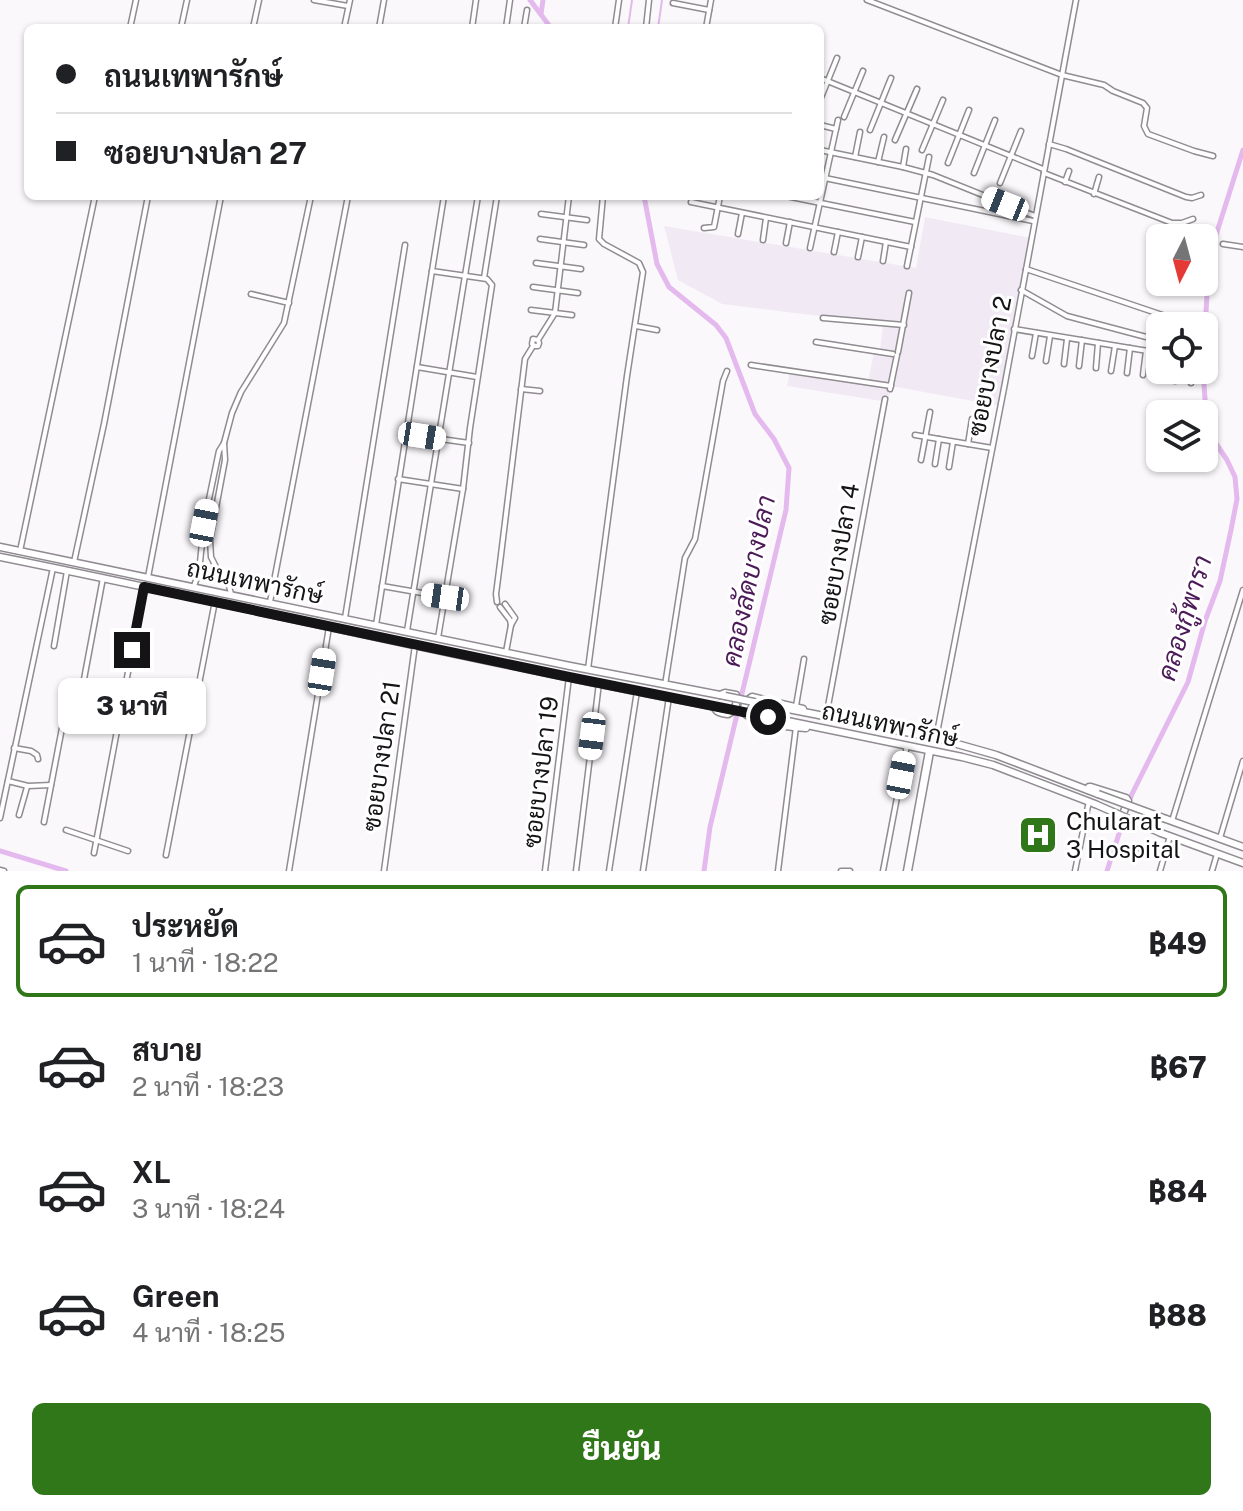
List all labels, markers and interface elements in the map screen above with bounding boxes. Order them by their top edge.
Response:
text: ถนนเทพารักษ์ [104,58,283,94]
text: ซอยบางปลา 27 [104,135,307,171]
car [978,184,1032,224]
north arrow [1146,224,1218,296]
map controls [1146,224,1218,472]
street label: ซอยบางปลา 2 [962,294,1016,438]
button: locate [1146,312,1218,384]
button: layers [1146,400,1218,472]
car [396,420,448,452]
street label: ซอยบางปลา 4 [812,481,864,627]
water label: คลองลัดบางปลา [715,493,781,669]
car [188,497,220,549]
street label: ถนนเทพารักษ์ [184,552,327,609]
water label: คลองกู้พารา [1150,552,1221,685]
car [420,582,470,612]
route end [114,632,150,668]
car [306,646,338,698]
callout: 3 นาที [58,678,206,734]
street label: ซอยบางปลา 21 [357,679,405,833]
text: 3 นาที [96,690,168,721]
street label: ซอยบางปลา 19 [517,695,563,849]
street label: ถนนเทพารักษ์ [819,695,962,752]
route start [750,699,786,735]
car [577,711,607,761]
car [885,749,917,801]
place label: Chularat 3 Hospital [1066,807,1181,863]
hospital icon: Chularat 3 Hospital [1017,814,1059,856]
icon: car [36,905,108,977]
text: ประหยัด [132,908,239,944]
text: ฿49 [1148,925,1207,961]
text: 1 นาที · 18:22 [132,947,278,978]
icon: car [36,1029,108,1101]
text: สบาย [132,1032,202,1068]
text: ฿67 [1150,1049,1207,1085]
text: 2 นาที · 18:23 [132,1071,284,1102]
icon: car [36,1153,108,1225]
text: XL [132,1154,171,1190]
text: ฿84 [1148,1173,1207,1209]
text: 3 นาที · 18:24 [132,1193,285,1224]
icon: car [36,1277,108,1349]
text: Green [132,1278,219,1314]
text: ฿88 [1148,1297,1207,1333]
text: 4 นาที · 18:25 [132,1317,285,1348]
button: ยืนยัน [32,1403,1211,1495]

